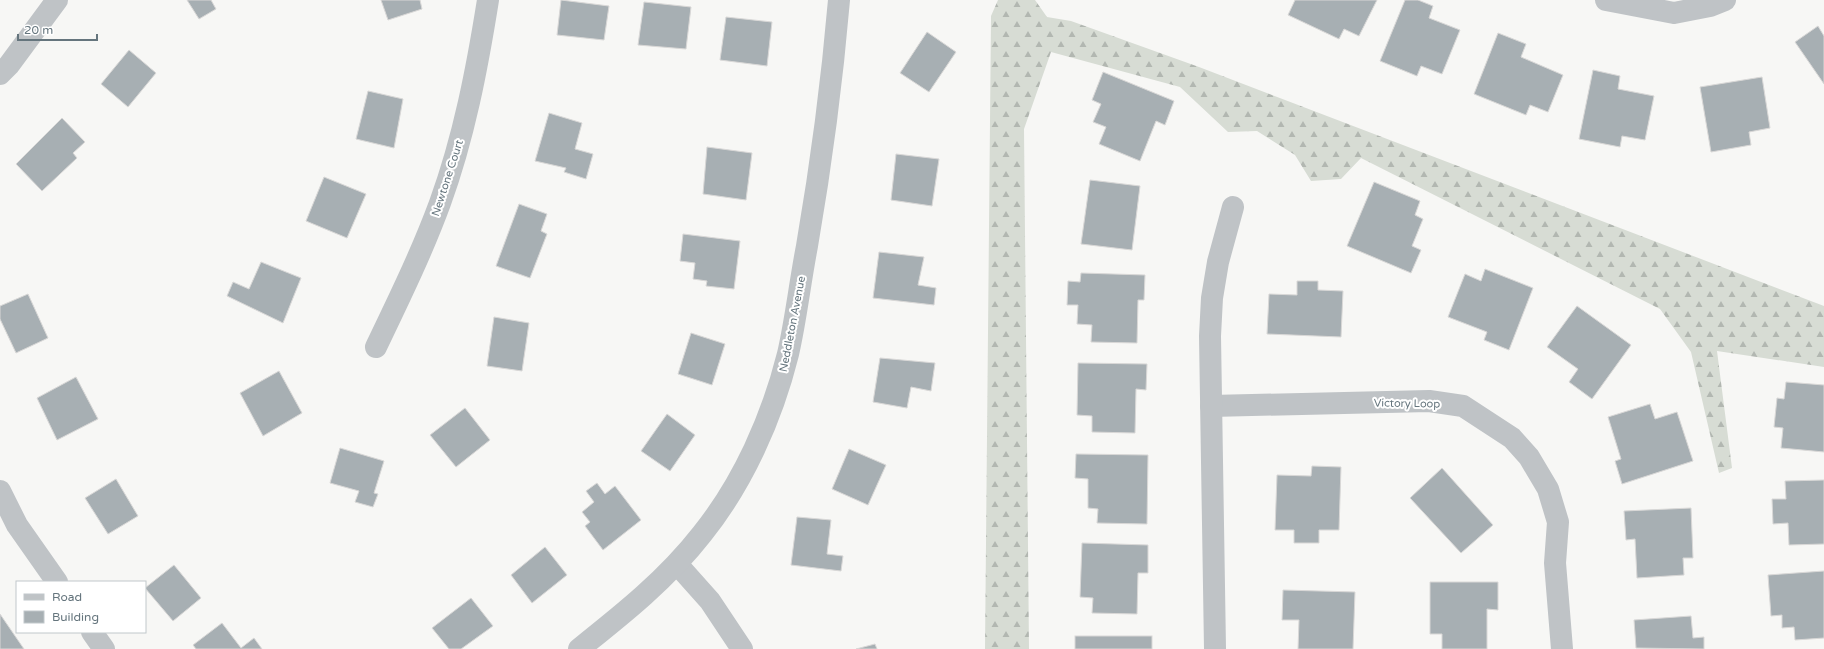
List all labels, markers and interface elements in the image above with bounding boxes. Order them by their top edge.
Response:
scale bar [18,16,97,42]
text: 20 m [24,23,53,37]
street label: Newtone Court [429,138,466,218]
street label: Neddleton Avenue [777,275,808,373]
street label: Victory Loop [1374,396,1440,411]
legend [16,581,146,633]
text: Road [52,590,82,604]
text: Building [52,610,99,624]

